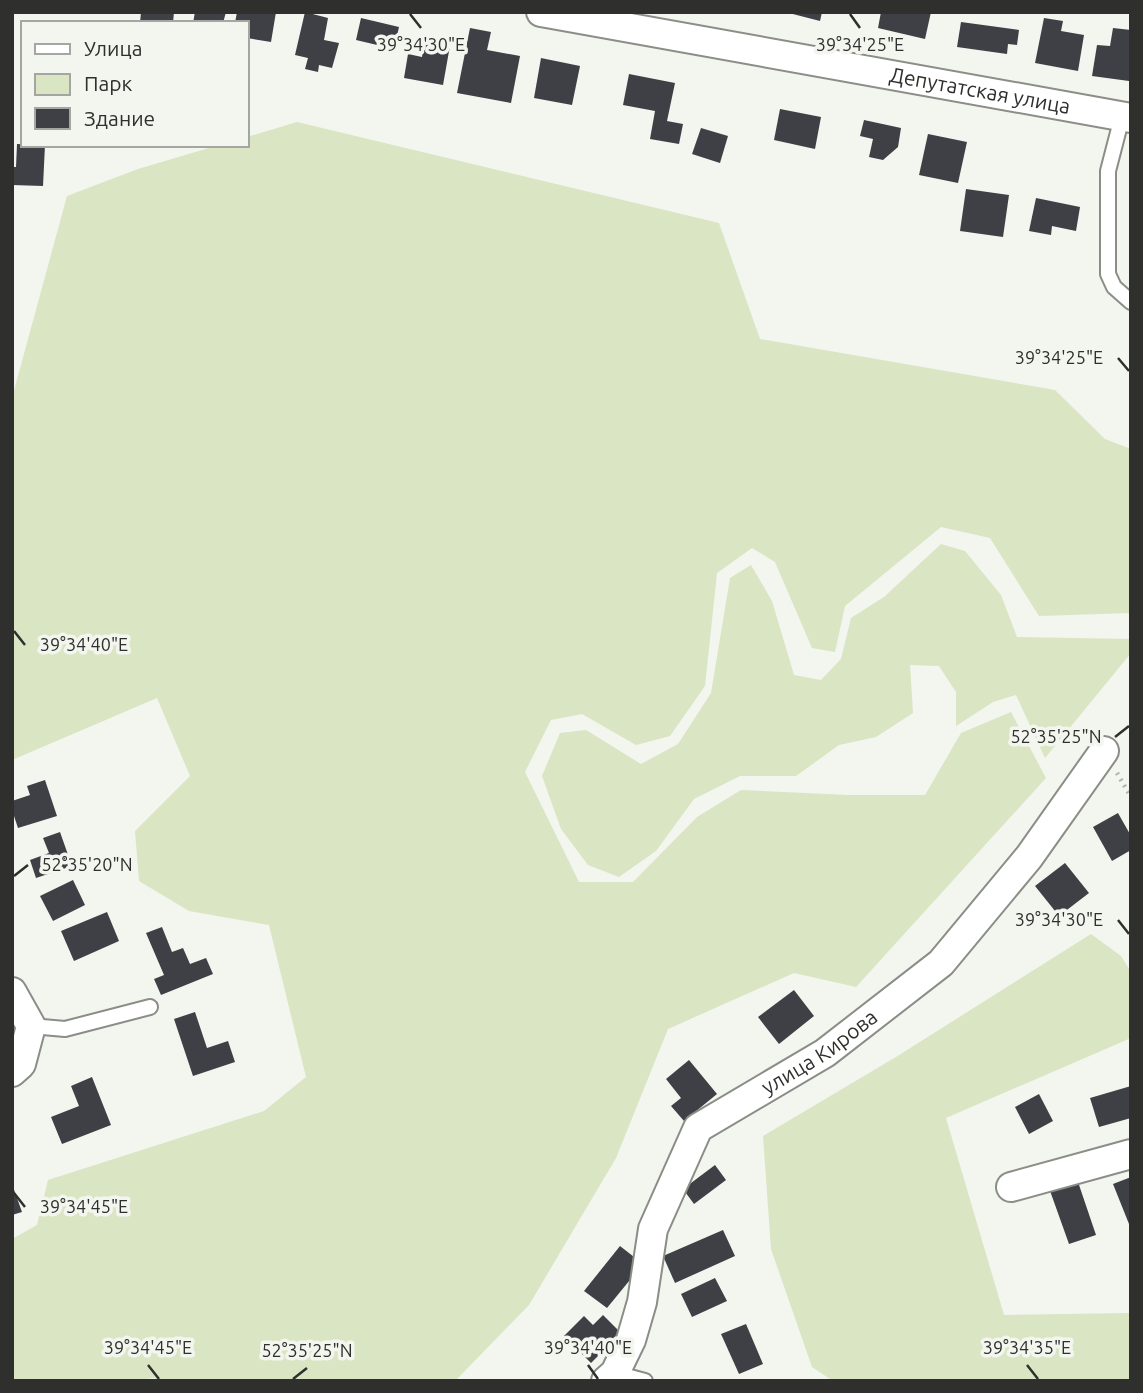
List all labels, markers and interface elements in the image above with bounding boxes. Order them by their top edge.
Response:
legend [21,21,248,147]
text: 39°34'30"E [377,34,465,54]
text: 39°34'25"E [816,34,904,54]
text: Улица [84,36,142,60]
street label: Депутатская улица [888,62,1072,118]
text: Парк [84,71,133,95]
text: Здание [84,106,155,130]
text: 39°34'25"E [1015,347,1103,367]
text: 39°34'40"E [40,634,128,654]
text: 52°35'25"N [1010,726,1102,746]
text: 52°35'20"N [41,854,133,874]
text: 39°34'30"E [1015,909,1103,929]
street label: улица Кирова [757,1004,882,1099]
text: 39°34'45"E [40,1196,128,1216]
text: 39°34'45"E [104,1337,192,1357]
text: 39°34'40"E [544,1337,632,1357]
text: 39°34'35"E [983,1337,1071,1357]
text: 52°35'25"N [261,1340,353,1360]

